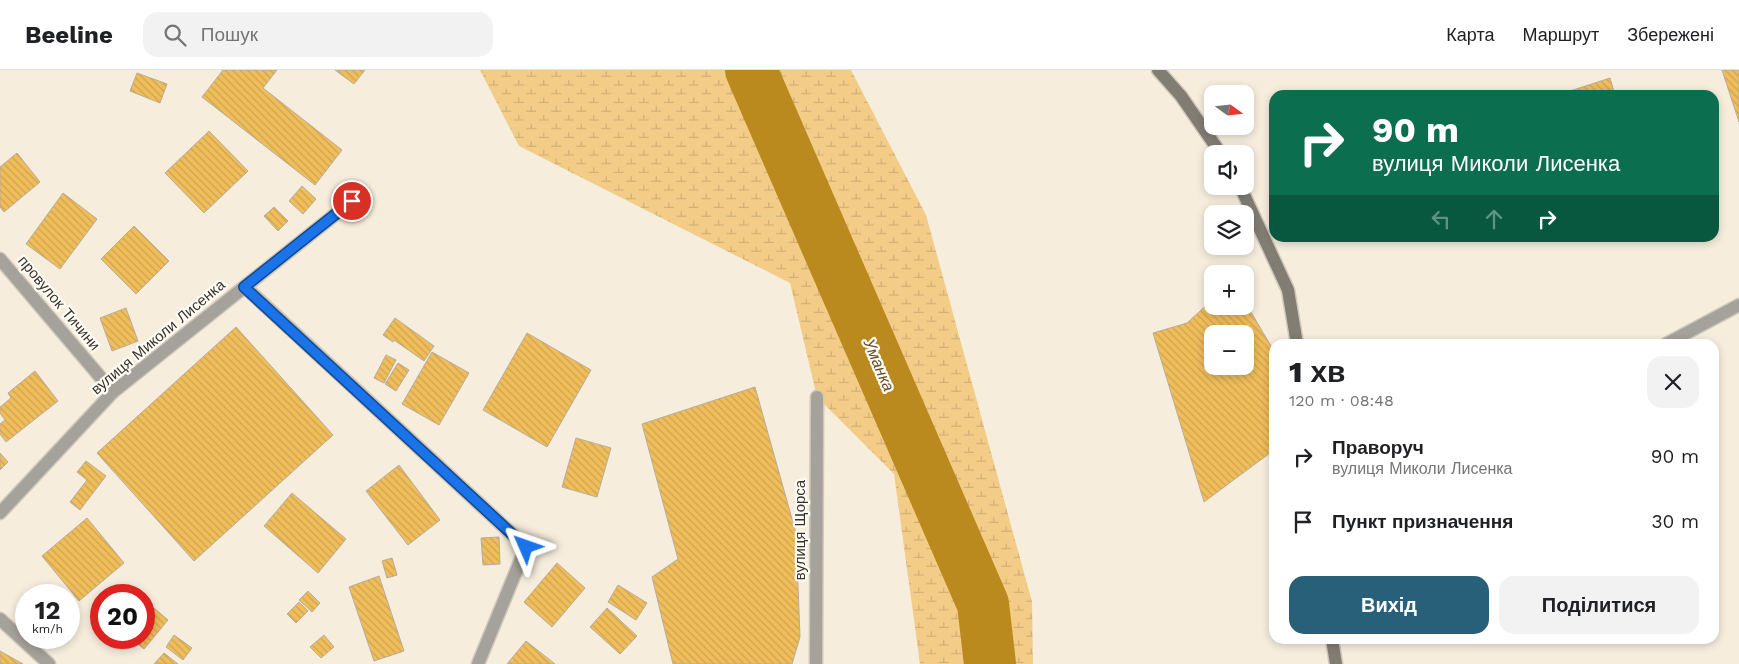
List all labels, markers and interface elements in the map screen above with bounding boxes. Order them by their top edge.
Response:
search box [143,12,493,57]
text: Beeline [25,21,113,49]
icon: search [161,21,189,49]
text: Пошук [201,23,258,46]
text: Карта [1446,24,1494,45]
text: Маршрут [1522,24,1599,45]
text: Збережені [1627,24,1714,45]
north arrow [1204,85,1254,135]
map controls [1204,85,1254,375]
text: 90 m [1372,109,1459,151]
icon: right [1289,110,1354,175]
button: sound [1204,145,1254,195]
text: вулиця Миколи Лисенка [1372,151,1620,176]
pin [331,180,373,222]
icon: arrive [338,187,366,215]
button: layers [1204,205,1254,255]
icon: left [1427,205,1455,233]
icon: ahead [1480,205,1508,233]
icon: right [1533,205,1561,233]
street label: провулок Тичини [14,252,104,354]
button: + [1204,265,1254,315]
street label: вулиця Миколи Лисенка [87,275,229,398]
button: − [1204,325,1254,375]
water label: Уманка [859,335,899,394]
text: 1 хв [1289,354,1346,389]
button: close [1647,356,1699,408]
text: 120 m · 08:48 [1289,391,1394,410]
text: Праворуч [1332,436,1424,459]
icon: right [1289,443,1317,471]
text: 90 m [1651,445,1699,468]
text: вулиця Миколи Лисенка [1332,459,1513,478]
street label: вулиця Щорса [791,479,809,580]
icon: arrive [1289,508,1317,536]
text: Пункт призначення [1332,510,1513,533]
text: 30 m [1652,510,1699,533]
position arrow [499,520,551,572]
button: Вихід [1289,576,1489,634]
button: Поділитися [1499,576,1699,634]
speed limit sign: 20 [90,584,155,649]
text: 12 [35,596,60,625]
text: km/h [32,622,63,636]

